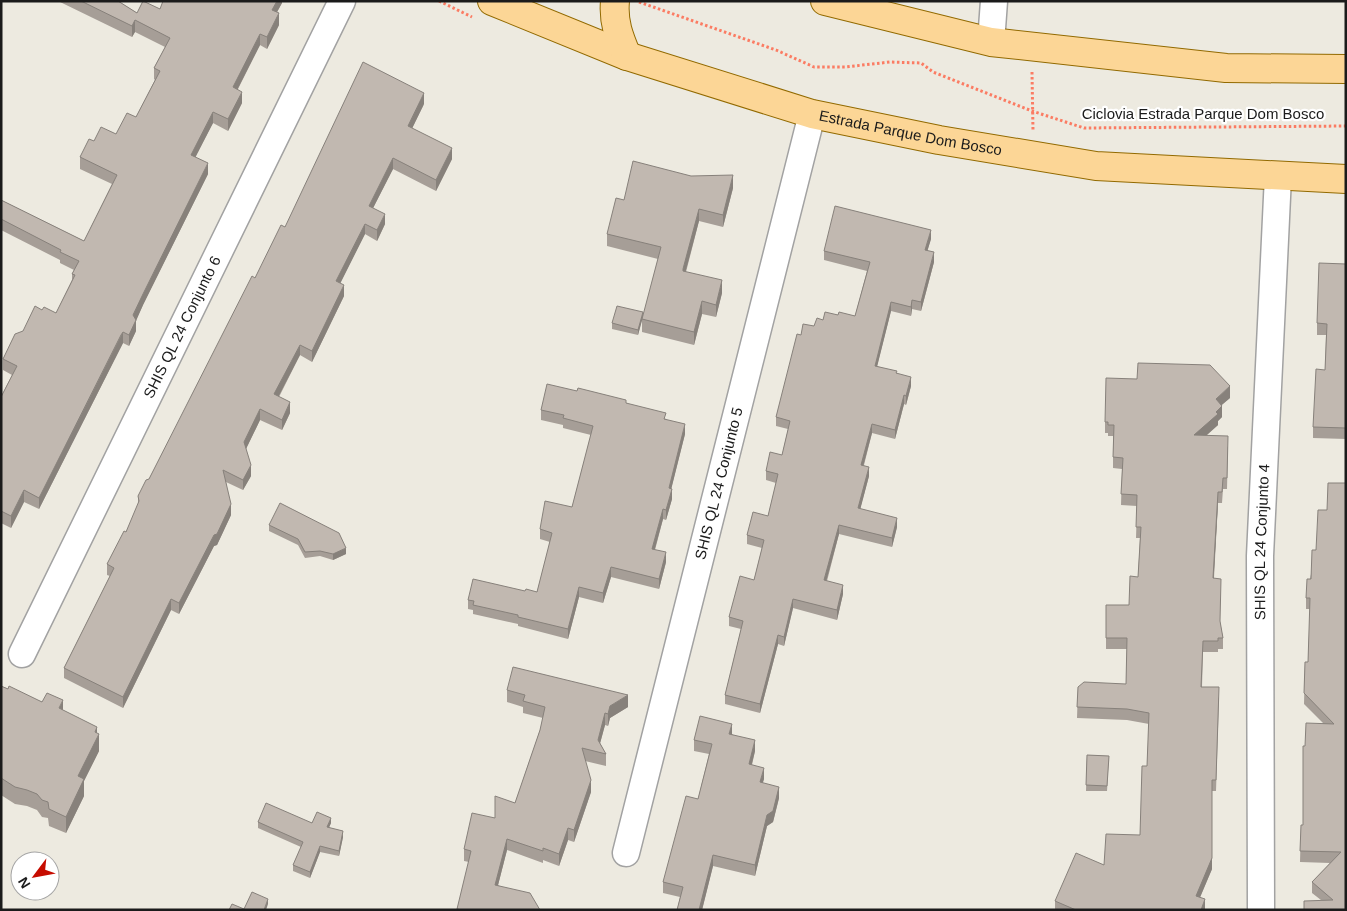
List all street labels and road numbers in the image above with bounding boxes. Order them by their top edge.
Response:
street label: Ciclovia Estrada Parque Dom Bosco [1082,105,1324,122]
street label: Estrada Parque Dom Bosco [818,107,1003,158]
street label: SHIS QL 24 Conjunto 6 [140,253,224,401]
street label: SHIS QL 24 Conjunto 5 [691,406,746,561]
street label: SHIS QL 24 Conjunto 4 [1251,464,1272,620]

